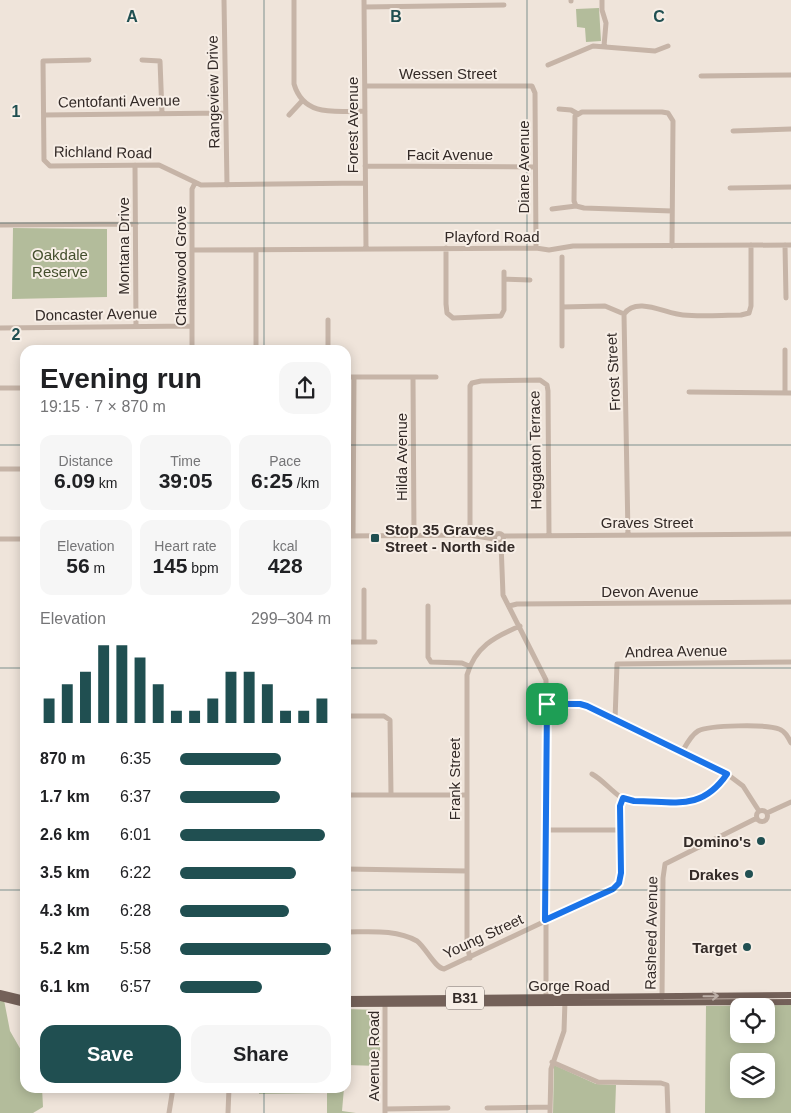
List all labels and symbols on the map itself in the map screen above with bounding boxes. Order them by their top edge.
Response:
text: A [126,8,138,25]
text: B [390,8,402,25]
text: C [653,8,665,25]
street label: Rangeview Drive [204,35,222,149]
street label: Wessen Street [399,65,498,82]
street label: Forest Avenue [344,77,361,173]
street label: Centofanti Avenue [58,91,180,111]
text: 1 [12,103,21,120]
street label: Diane Avenue [515,120,532,214]
street label: Richland Road [54,143,152,161]
street label: Facit Avenue [407,146,493,163]
street label: Montana Drive [115,197,132,295]
street label: Chatswood Grove [172,206,189,326]
street label: Playford Road [444,228,540,245]
park label: Oakdale Reserve [32,246,88,280]
street label: Doncaster Avenue [35,304,157,324]
text: 2 [12,326,21,343]
street label: Frost Street [602,332,624,412]
street label: Heggaton Terrace [525,390,545,510]
street label: Hilda Avenue [393,413,410,501]
street label: Graves Street [601,514,694,531]
place label: Stop 35 Graves Street - North side [385,521,515,555]
marker: Stop 35 Graves Street - North side [369,532,381,544]
street label: Devon Avenue [601,583,699,600]
street label: Andrea Avenue [625,642,727,660]
pin [526,683,568,725]
street label: Frank Street [446,737,463,820]
place label: Domino's [683,833,751,850]
marker: Domino's [755,835,767,847]
place label: Drakes [689,866,739,883]
marker: Drakes [743,868,755,880]
street label: Rasheed Avenue [642,876,660,990]
street label: Young Street [440,910,526,962]
place label: Target [692,939,737,956]
marker: Target [741,941,753,953]
street label: Gorge Road [528,977,610,994]
road number: B31 [446,986,484,1010]
one-way arrow [702,991,719,1001]
street label: Avenue Road [365,1011,382,1101]

